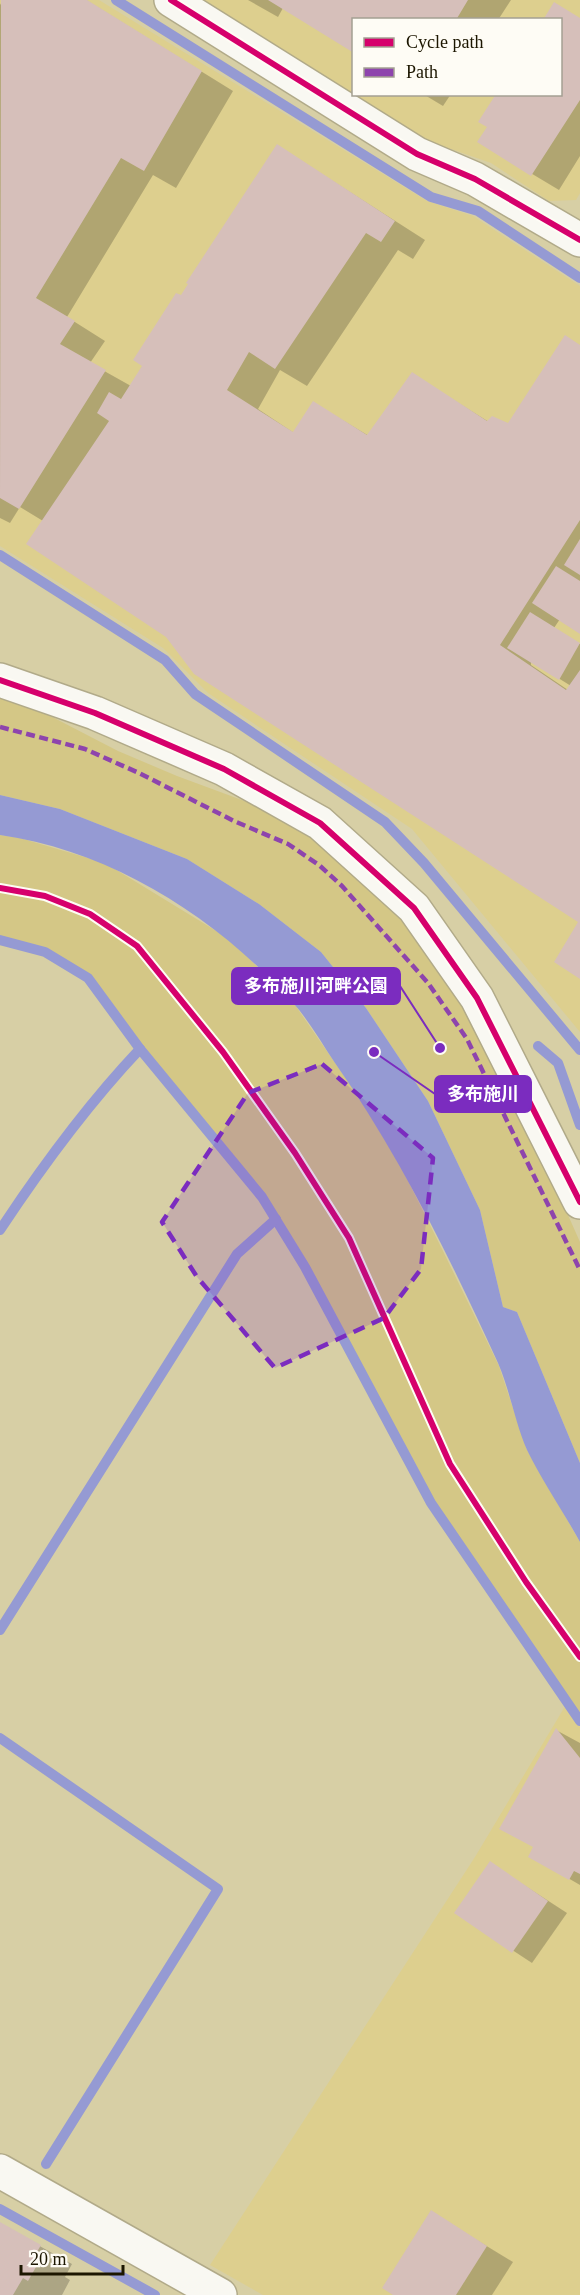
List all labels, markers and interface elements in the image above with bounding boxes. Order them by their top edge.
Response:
legend [352,18,562,96]
text: Cycle path [406,32,483,52]
text: Path [406,62,438,82]
callout: 多布施川河畔公園 [232,968,400,1004]
text: 多布施川河畔公園 [244,976,388,996]
callout: 多布施川 [435,1076,531,1112]
text: 多布施川 [447,1084,519,1104]
scale bar [21,2238,123,2276]
text: 20 m [30,2249,67,2269]

